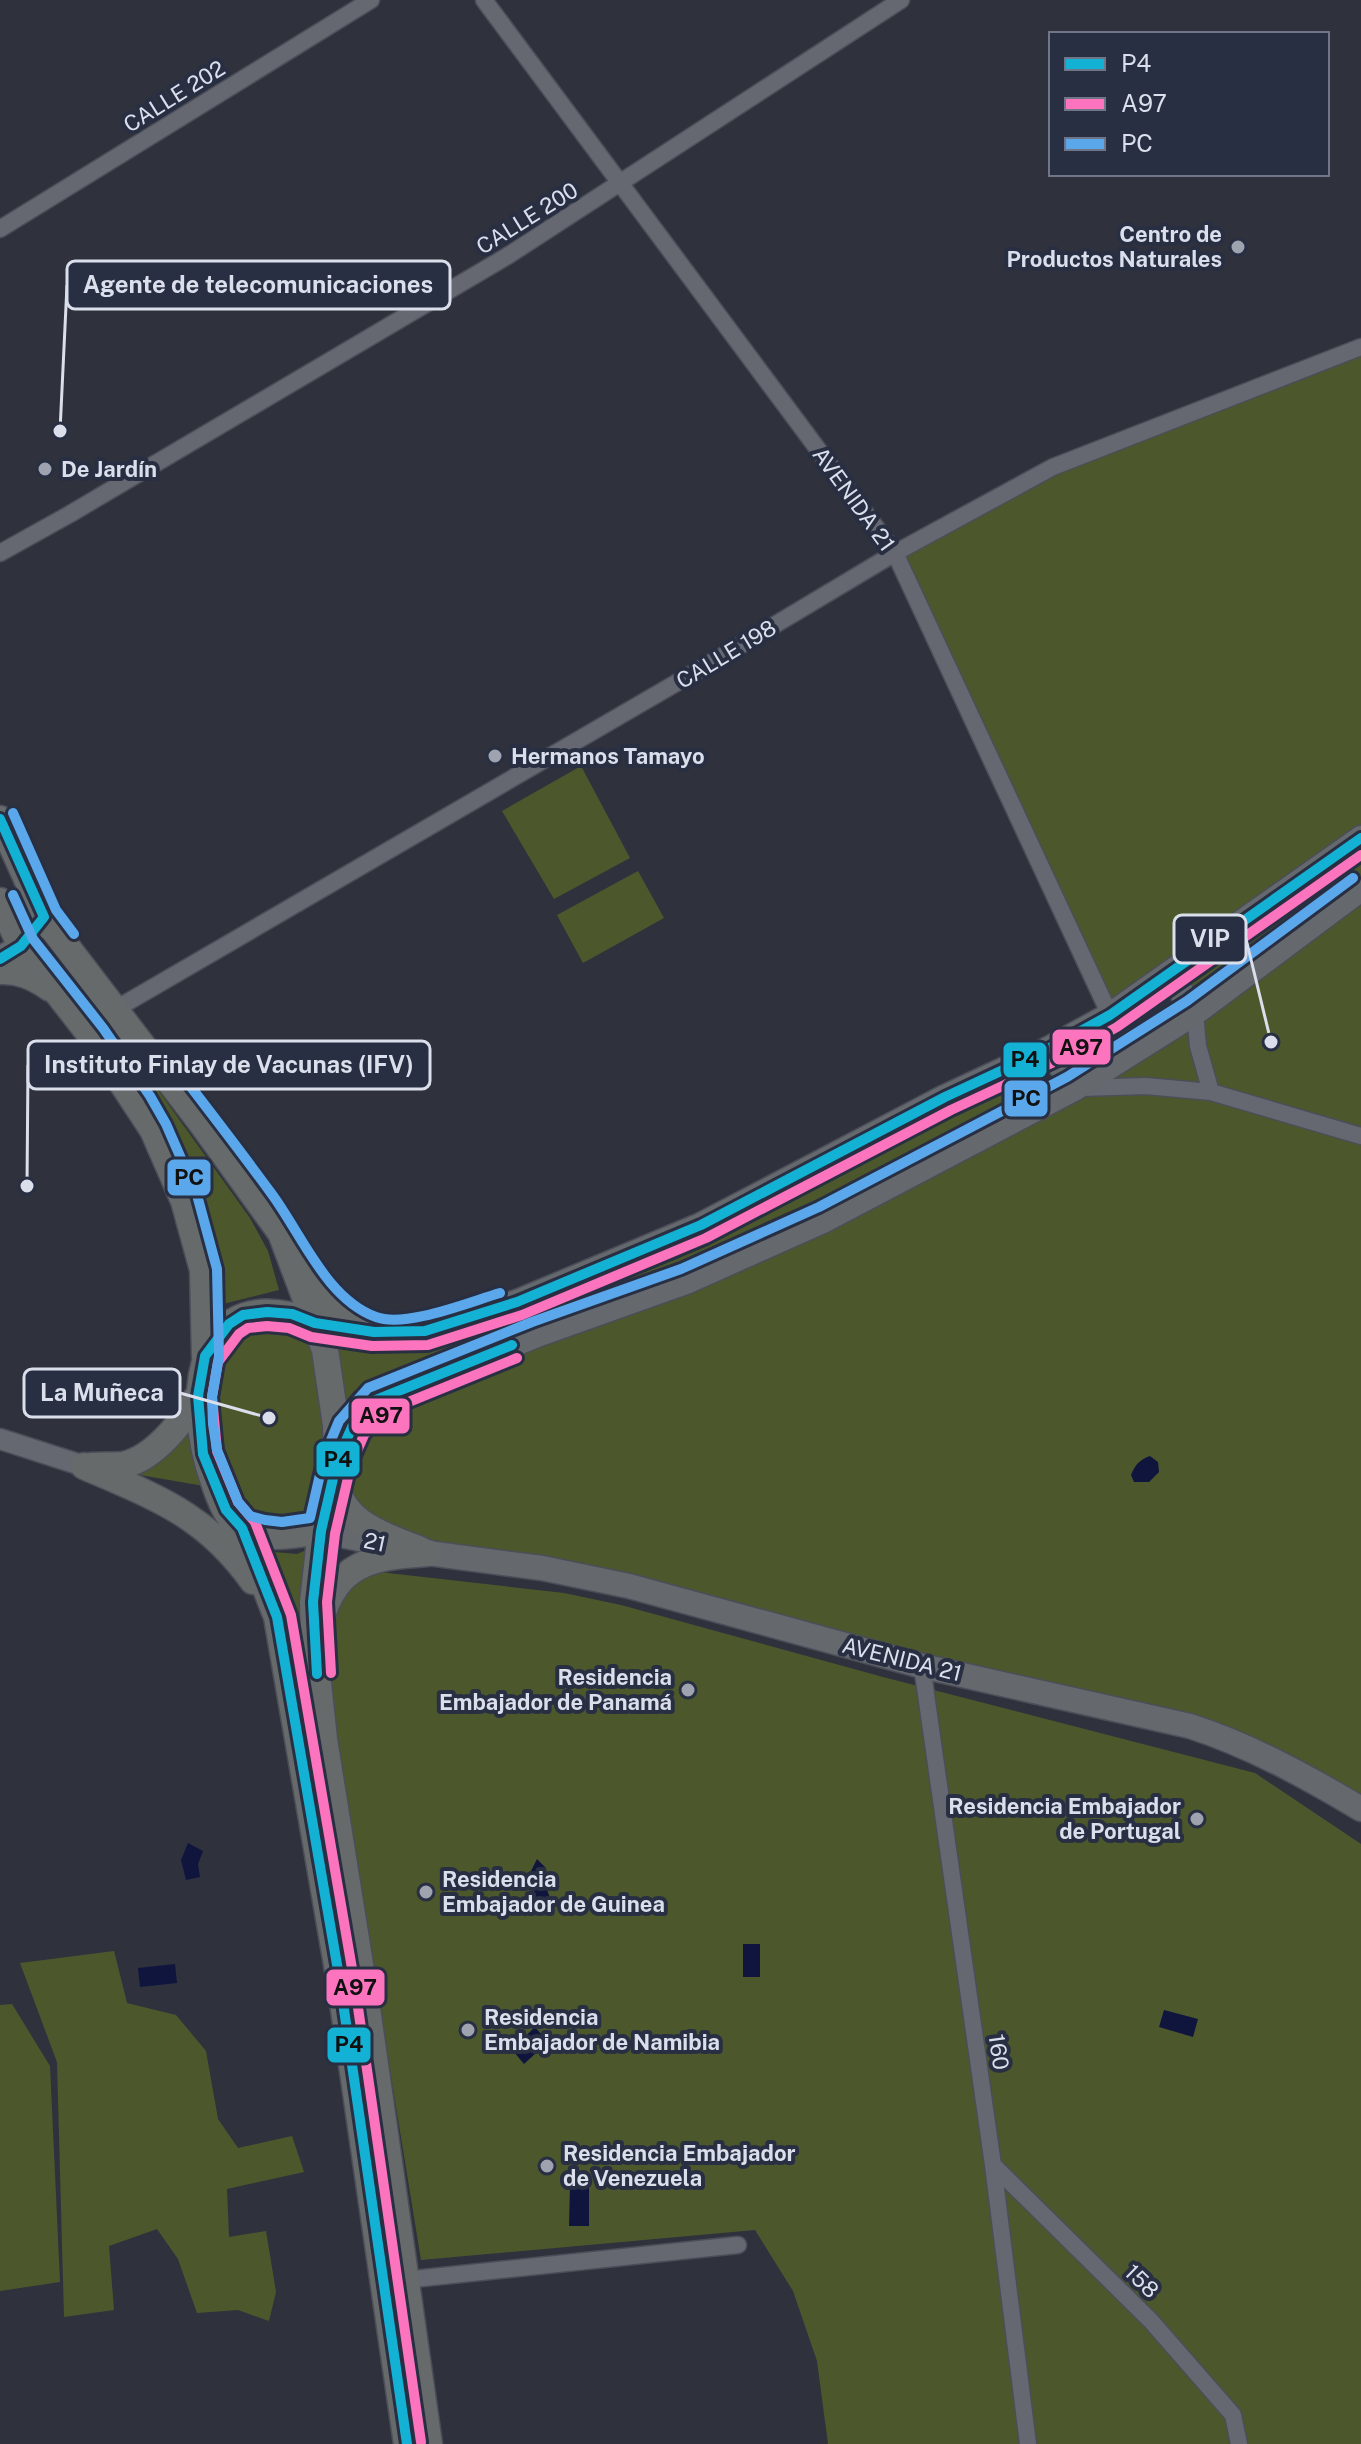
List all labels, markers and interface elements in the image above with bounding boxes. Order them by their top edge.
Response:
legend [1049,32,1329,176]
text: P4 [1121,49,1151,77]
street label: CALLE 202 [119,55,229,137]
text: A97 [1121,89,1167,117]
text: PC [1121,129,1153,157]
street label: CALLE 200 [471,177,583,259]
place label: Centro de Productos Naturales [1006,221,1222,272]
marker: Centro de Productos Naturales [1229,238,1247,256]
callout: Agente de telecomunicaciones [67,261,450,309]
text: Agente de telecomunicaciones [83,270,433,298]
street label: AVENIDA 21 [808,442,900,556]
place label: De Jardín [61,456,157,482]
marker: De Jardín [36,460,54,478]
street label: CALLE 198 [671,614,781,694]
place label: Hermanos Tamayo [511,743,705,769]
marker: Hermanos Tamayo [486,747,504,765]
callout: VIP [1174,915,1246,963]
text: VIP [1190,924,1230,952]
line badge: A97 [1051,1028,1112,1066]
text: A97 [1059,1034,1103,1060]
callout: Instituto Finlay de Vacunas (IFV) [28,1041,430,1089]
line badge: P4 [1002,1041,1048,1079]
text: P4 [1011,1046,1039,1072]
text: Instituto Finlay de Vacunas (IFV) [44,1050,414,1078]
line badge: PC [1003,1079,1049,1118]
text: PC [1011,1085,1041,1111]
line badge: PC [166,1158,212,1197]
text: PC [174,1164,204,1190]
callout: La Muñeca [24,1369,180,1417]
text: La Muñeca [40,1378,164,1406]
line badge: A97 [350,1397,411,1435]
text: A97 [359,1402,403,1428]
line badge: P4 [315,1440,361,1478]
text: P4 [324,1446,352,1472]
street label: 21 [361,1527,389,1557]
street label: AVENIDA 21 [840,1632,964,1686]
place label: Residencia Embajador de Panamá [439,1664,672,1715]
marker: Residencia Embajador de Panamá [679,1681,697,1699]
place label: Residencia Embajador de Portugal [948,1793,1181,1844]
marker: Residencia Embajador de Portugal [1188,1810,1206,1828]
place label: Residencia Embajador de Guinea [442,1866,665,1917]
marker: Residencia Embajador de Guinea [417,1883,435,1901]
line badge: A97 [325,1968,386,2007]
text: A97 [333,1974,377,2000]
place label: Residencia Embajador de Namibia [484,2004,720,2055]
marker: Residencia Embajador de Namibia [459,2021,477,2039]
line badge: P4 [326,2026,372,2064]
text: P4 [335,2031,363,2057]
street label: 160 [984,2032,1014,2072]
place label: Residencia Embajador de Venezuela [563,2140,796,2191]
marker: Residencia Embajador de Venezuela [538,2157,556,2175]
street label: 158 [1120,2259,1164,2303]

